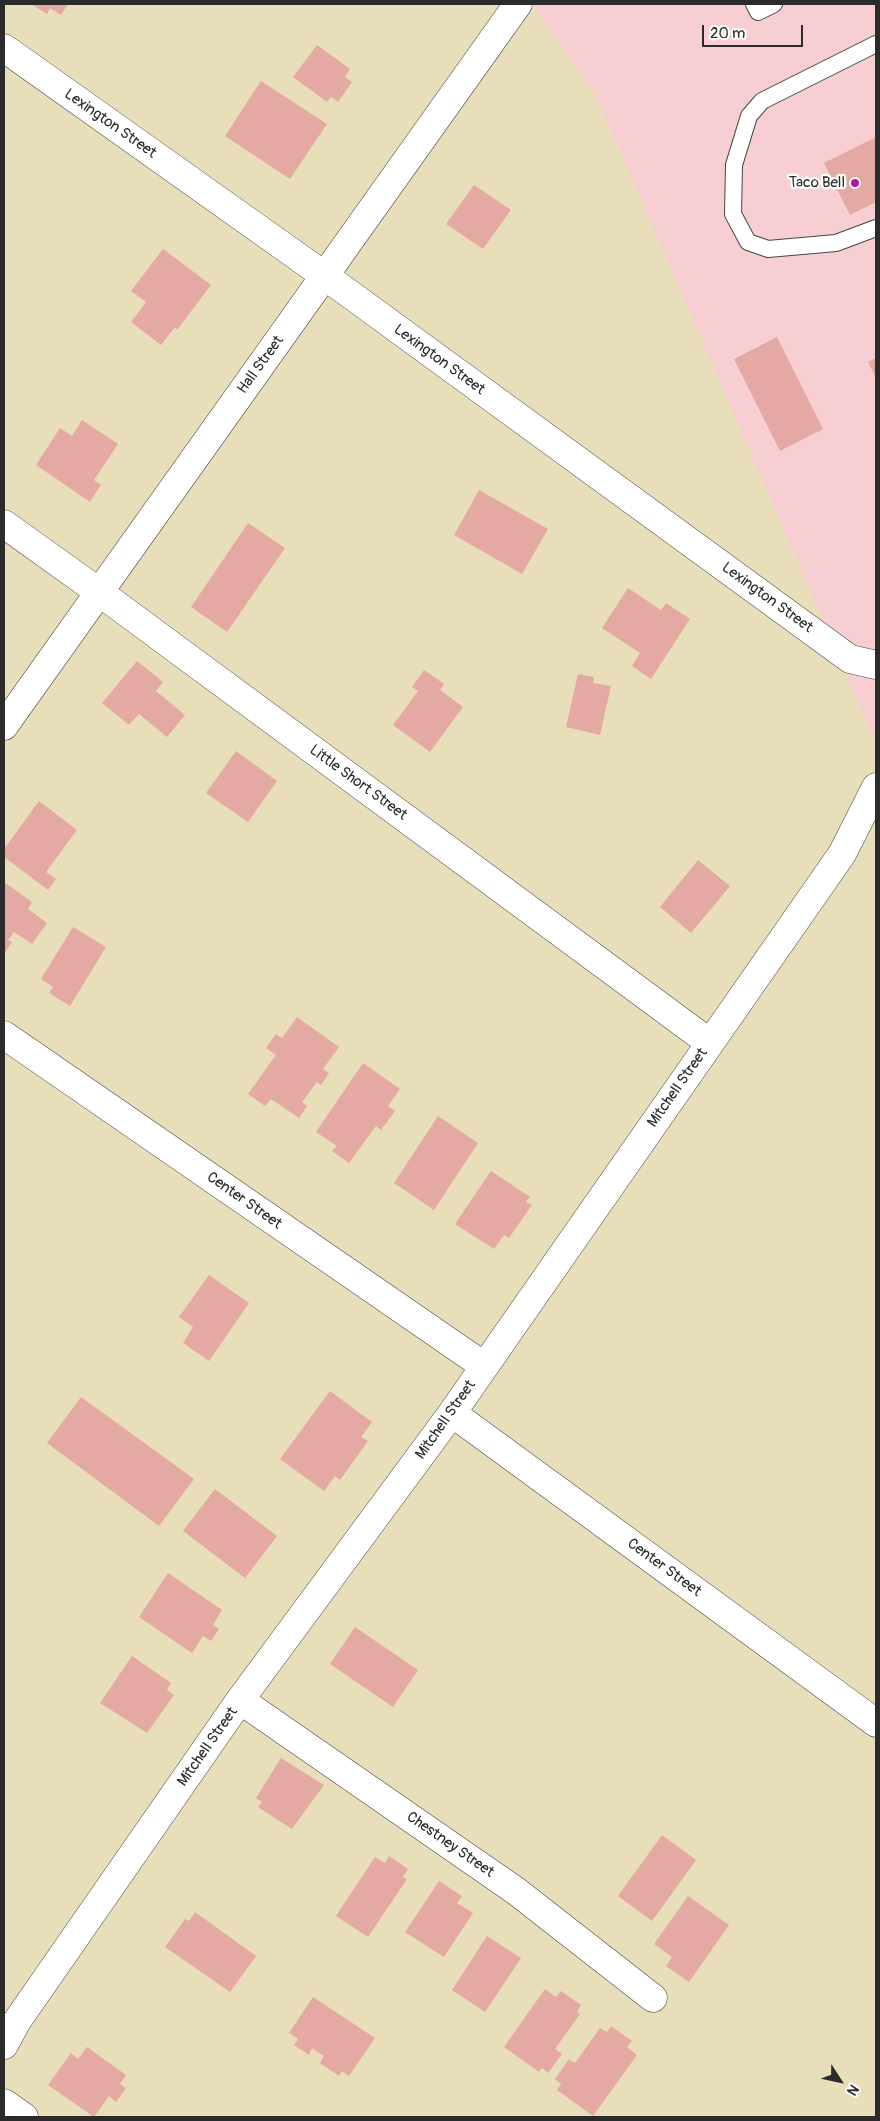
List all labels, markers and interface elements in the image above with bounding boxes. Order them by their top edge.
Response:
scale bar [705,15,806,47]
text: 20 m [710,24,745,43]
street label: Lexington Street [60,86,160,162]
place label: Taco Bell [789,174,845,192]
marker: Taco Bell [849,177,861,189]
street label: Lexington Street [390,321,488,399]
street label: Hall Street [234,332,288,398]
street label: Lexington Street [718,559,816,637]
street label: Little Short Street [306,741,410,825]
street label: Mitchell Street [644,1045,712,1131]
street label: Center Street [203,1169,285,1233]
street label: Mitchell Street [412,1377,480,1463]
street label: Center Street [623,1535,705,1601]
street label: Mitchell Street [174,1704,242,1790]
street label: Chestney Street [403,1808,497,1882]
north arrow [815,2056,865,2106]
text: N [843,2081,862,2099]

